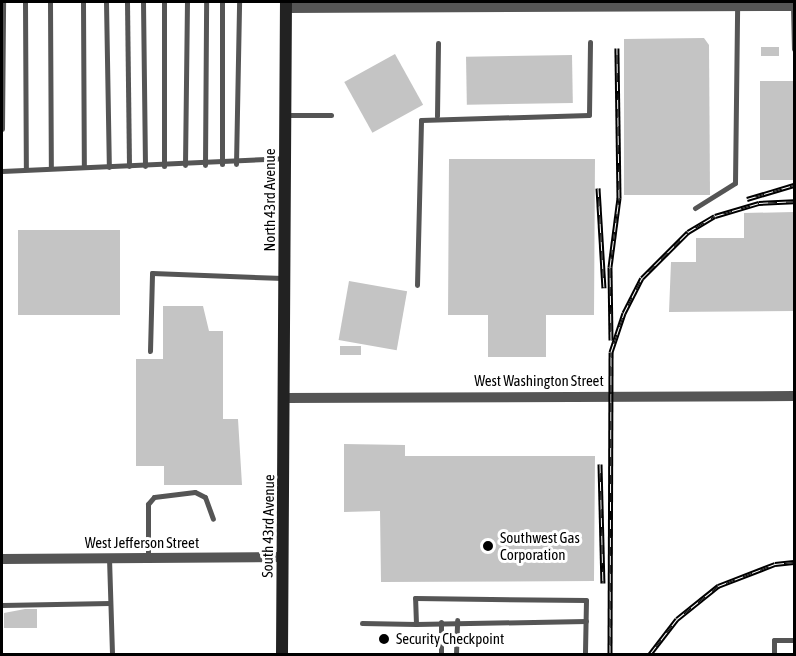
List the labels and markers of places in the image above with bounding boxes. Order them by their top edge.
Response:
place label: Southwest Gas Corporation [500,528,580,563]
marker: Southwest Gas Corporation [481,539,495,553]
place label: Security Checkpoint [396,630,504,648]
marker: Security Checkpoint [377,632,391,646]

